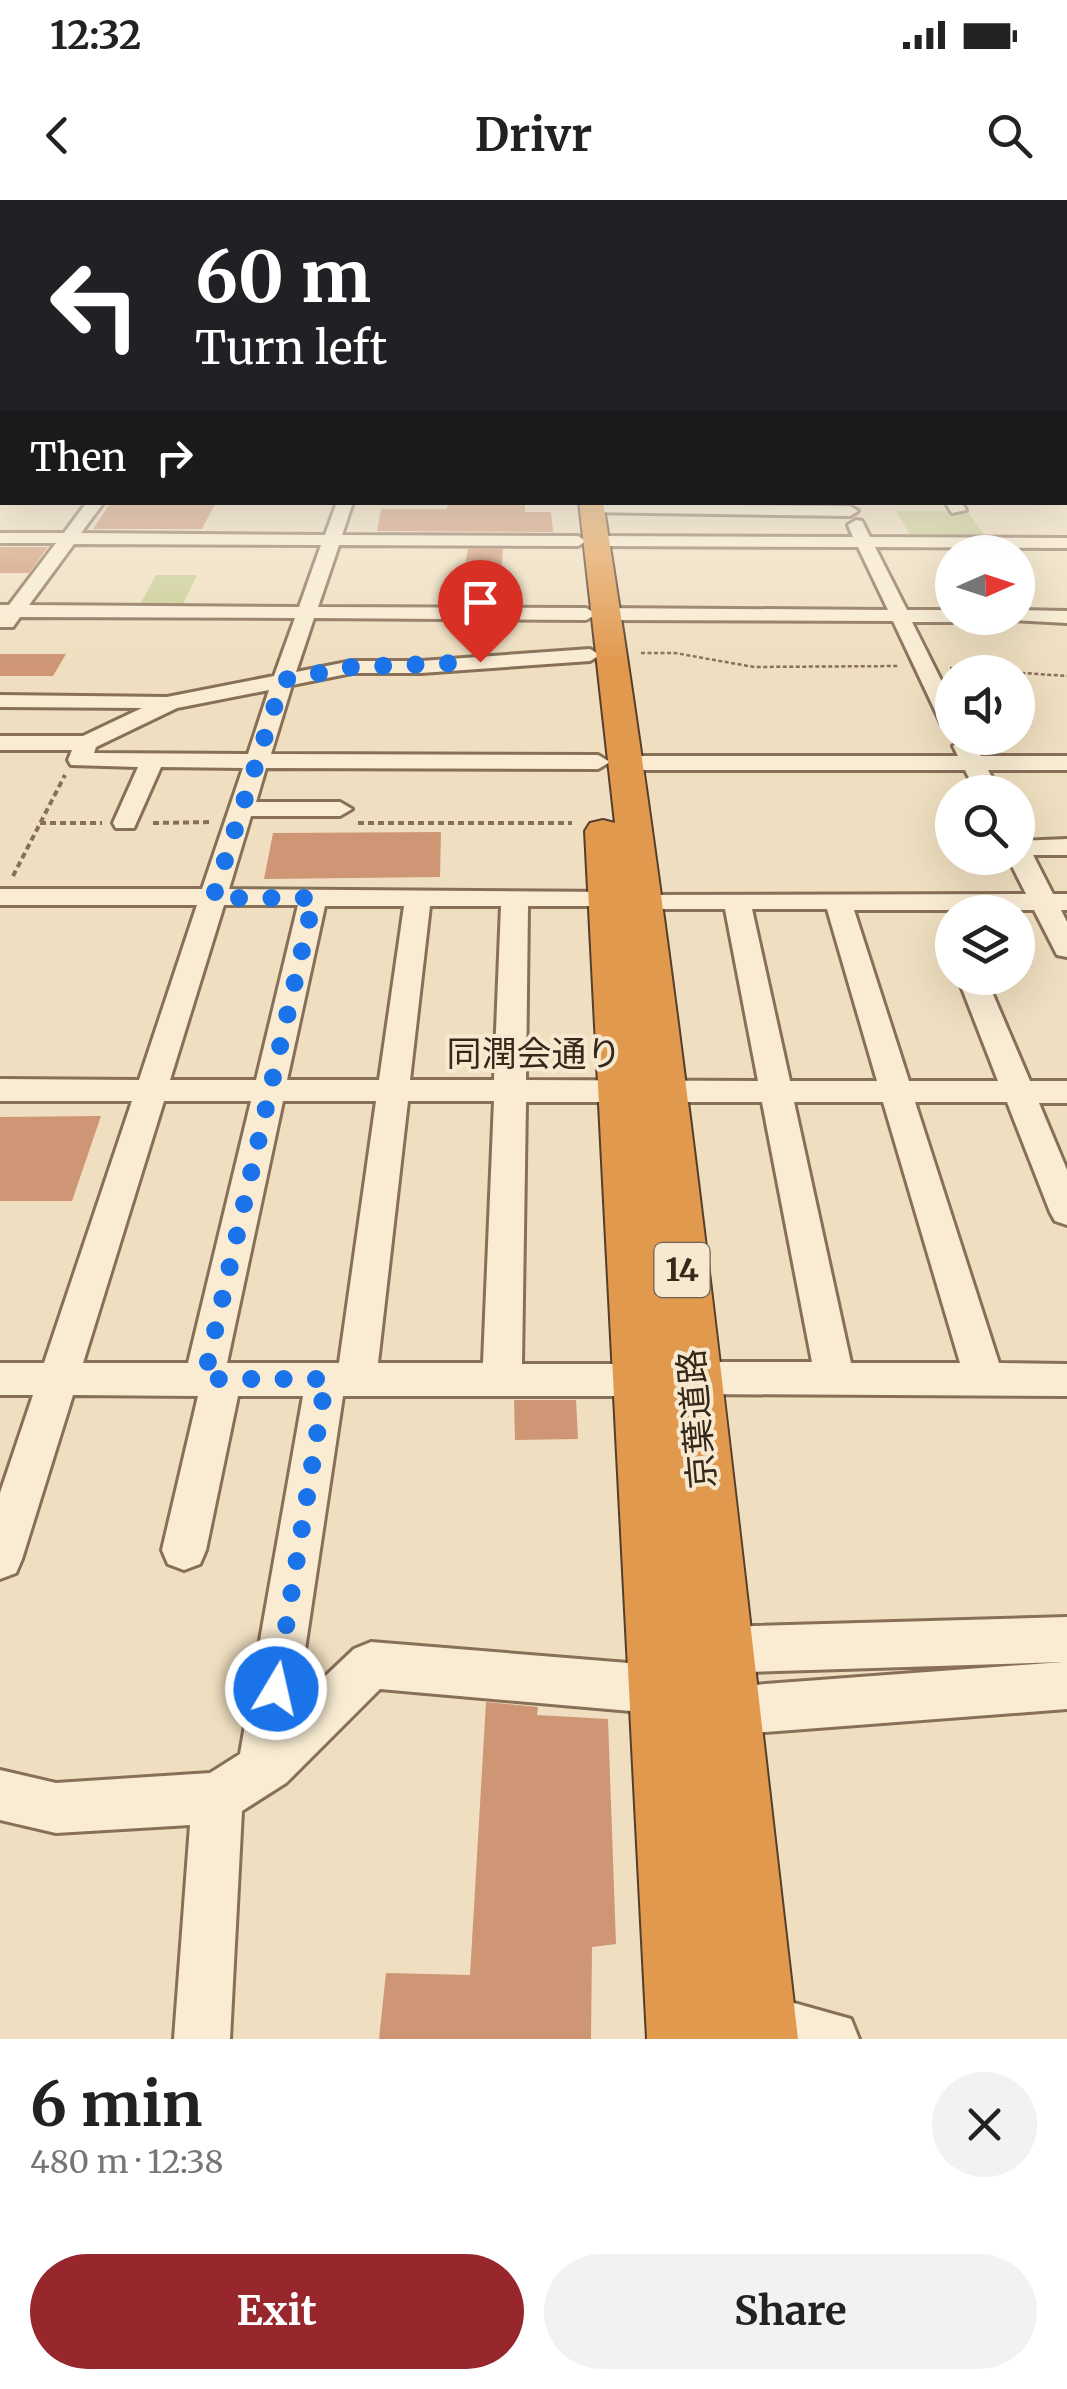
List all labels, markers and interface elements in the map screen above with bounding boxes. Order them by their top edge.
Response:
text: 12:32 [50,12,141,59]
text: Drivr [475,107,592,163]
icon: back [30,108,85,163]
icon: search [982,108,1037,163]
text: 60 m [195,233,371,321]
icon: left [30,240,160,370]
text: Turn left [195,320,387,376]
icon: right [147,430,202,485]
text: Then [30,434,127,481]
north arrow [935,535,1035,635]
map controls [935,535,1035,995]
pin [438,560,523,663]
icon: arrive [453,575,508,630]
button: sound [935,655,1035,755]
button: search [935,775,1035,875]
button: layers [935,895,1035,995]
street label: 同潤会通り [446,1032,622,1076]
road number: 14 [654,1243,710,1297]
street label: 京葉道路 [669,1347,725,1491]
position arrow [224,1637,328,1741]
text: 6 min [30,2067,203,2142]
button: close [932,2072,1037,2177]
text: 480 m · 12:38 [30,2142,224,2182]
button: Exit [30,2254,524,2369]
button: Share [544,2254,1037,2369]

